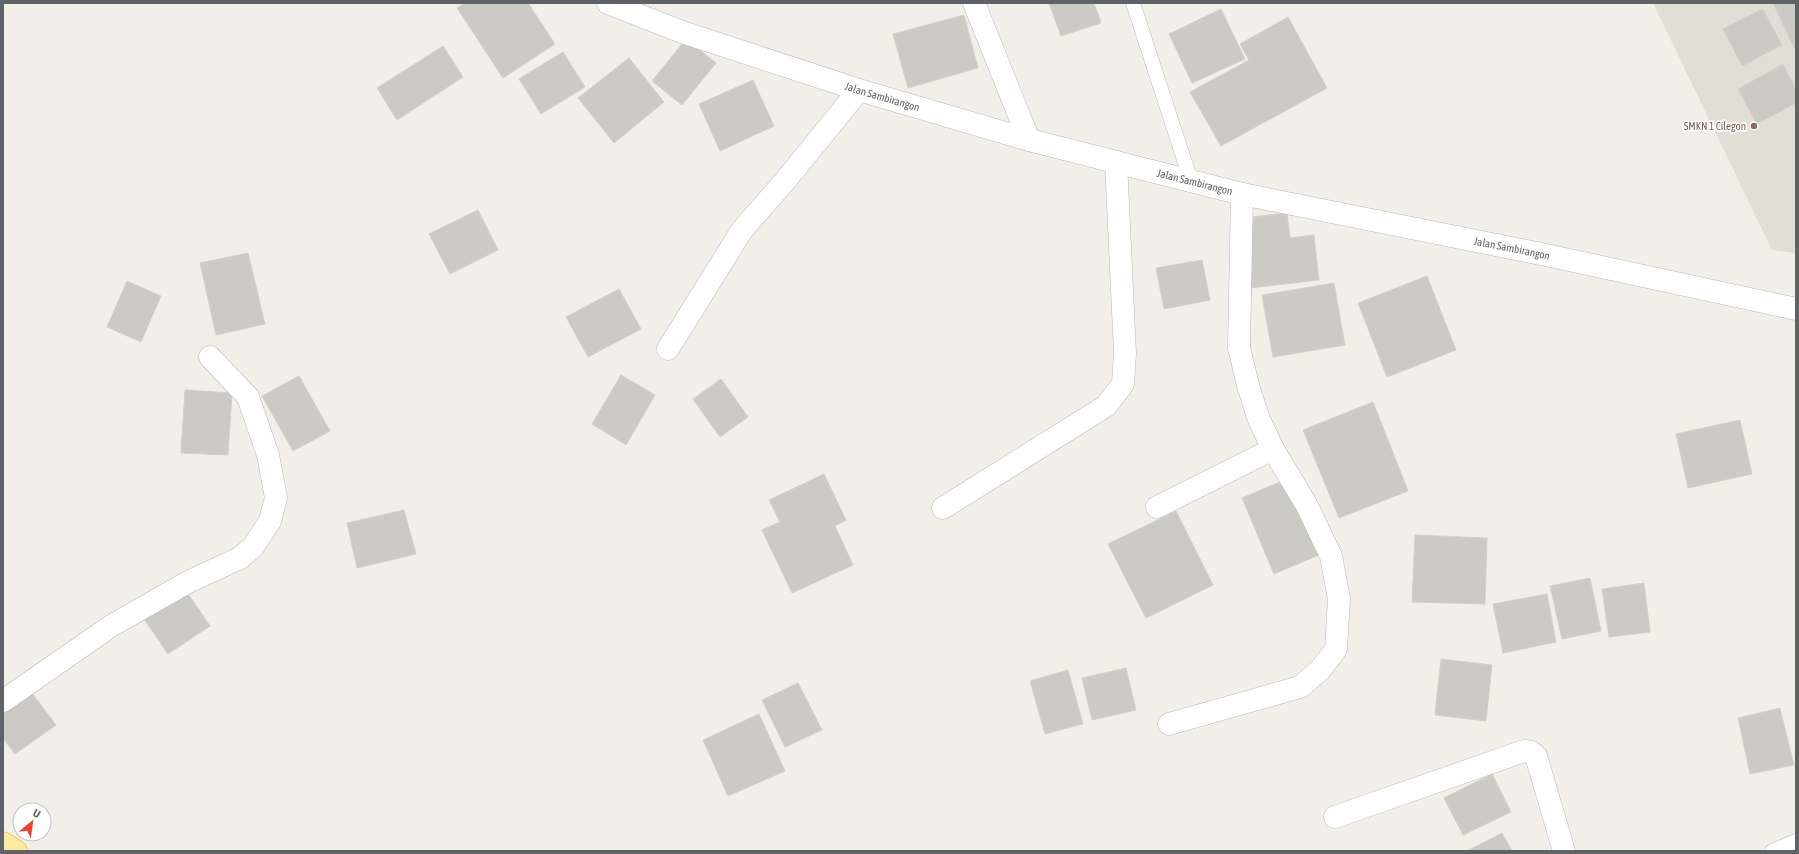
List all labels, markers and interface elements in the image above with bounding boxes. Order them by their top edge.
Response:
street label: Jalan Sambirangon [843,80,921,114]
place label: SMKN 1 Cilegon [1684,120,1746,132]
marker: SMKN 1 Cilegon [1749,121,1759,131]
street label: Jalan Sambirangon [1156,167,1234,197]
street label: Jalan Sambirangon [1473,235,1551,262]
north arrow [12,802,52,842]
text: U [31,806,43,820]

